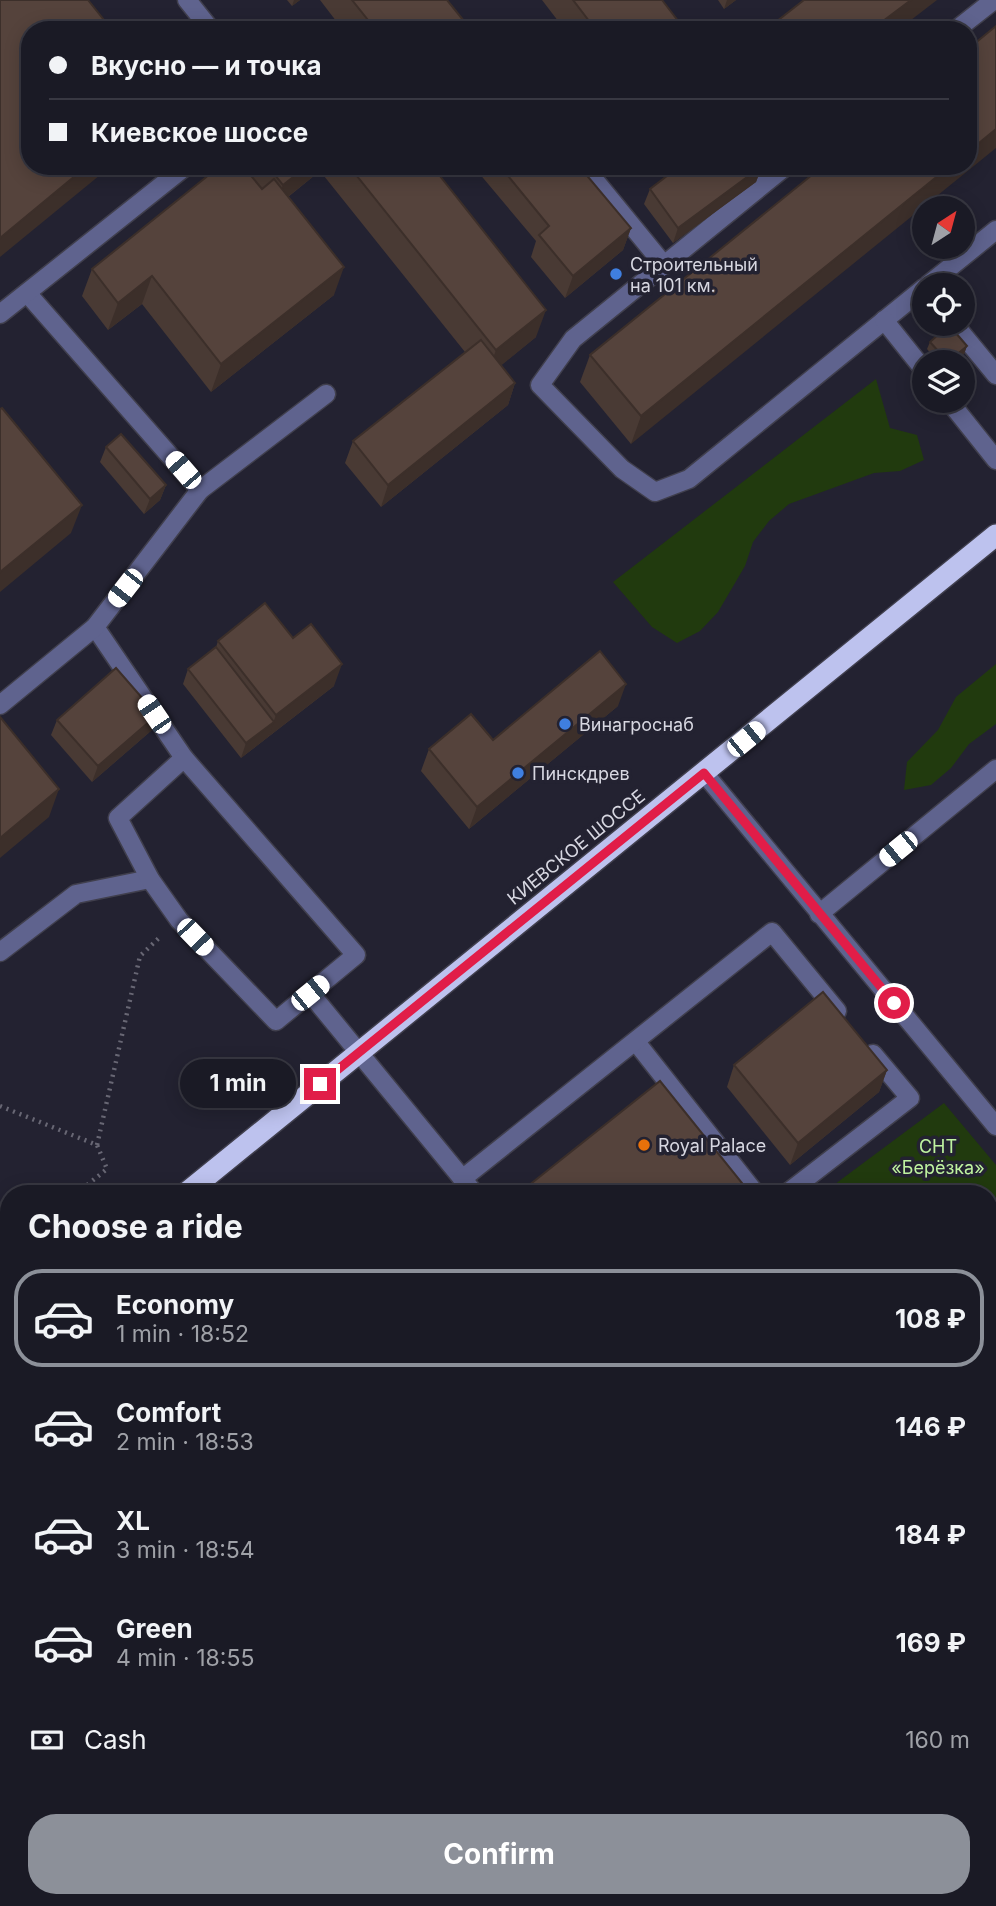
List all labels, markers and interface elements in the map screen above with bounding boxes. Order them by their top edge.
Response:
text: Вкусно — и точка [91,50,322,81]
text: Киевское шоссе [91,117,308,148]
north arrow [912,196,975,259]
map controls [912,196,975,413]
place label: Строительный на 101 км. [630,254,758,296]
marker: Строительный на 101 км. [608,266,624,282]
button: locate [912,273,975,336]
button: layers [912,350,975,413]
car [162,447,205,493]
car [104,565,147,611]
car [134,691,175,737]
place label: Винагроснаб [579,714,694,735]
marker: Винагроснаб [557,716,573,732]
car [724,718,769,760]
place label: Пинскдрев [532,763,630,784]
marker: Пинскдрев [510,765,526,781]
street label: КИЕВСКОЕ ШОССЕ [503,785,649,909]
car [876,828,921,870]
car [173,915,218,959]
car [288,972,333,1014]
route start [878,987,910,1019]
callout: 1 min [180,1060,296,1108]
route end [304,1068,336,1100]
text: 1 min [210,1069,266,1097]
place label: Royal Palace [658,1135,766,1156]
park label: СНТ «Берёзка» [891,1136,985,1178]
marker: Royal Palace [636,1137,652,1153]
text: Choose a ride [28,1207,243,1246]
icon: car [32,1287,95,1350]
text: Economy [116,1289,234,1320]
text: 108 ₽ [895,1303,966,1334]
text: 1 min · 18:52 [116,1320,249,1348]
icon: car [32,1395,95,1458]
text: Comfort [116,1397,221,1428]
text: 146 ₽ [895,1411,966,1442]
text: 2 min · 18:53 [116,1428,254,1456]
icon: car [32,1503,95,1566]
text: XL [116,1505,150,1536]
text: 184 ₽ [895,1519,966,1550]
text: 3 min · 18:54 [116,1536,255,1564]
icon: car [32,1611,95,1674]
text: Green [116,1613,193,1644]
text: 169 ₽ [896,1627,966,1658]
text: 4 min · 18:55 [116,1644,254,1672]
icon: cash [28,1721,66,1759]
text: Cash [84,1724,147,1755]
text: 160 m [905,1726,970,1754]
button: Confirm [28,1814,970,1894]

